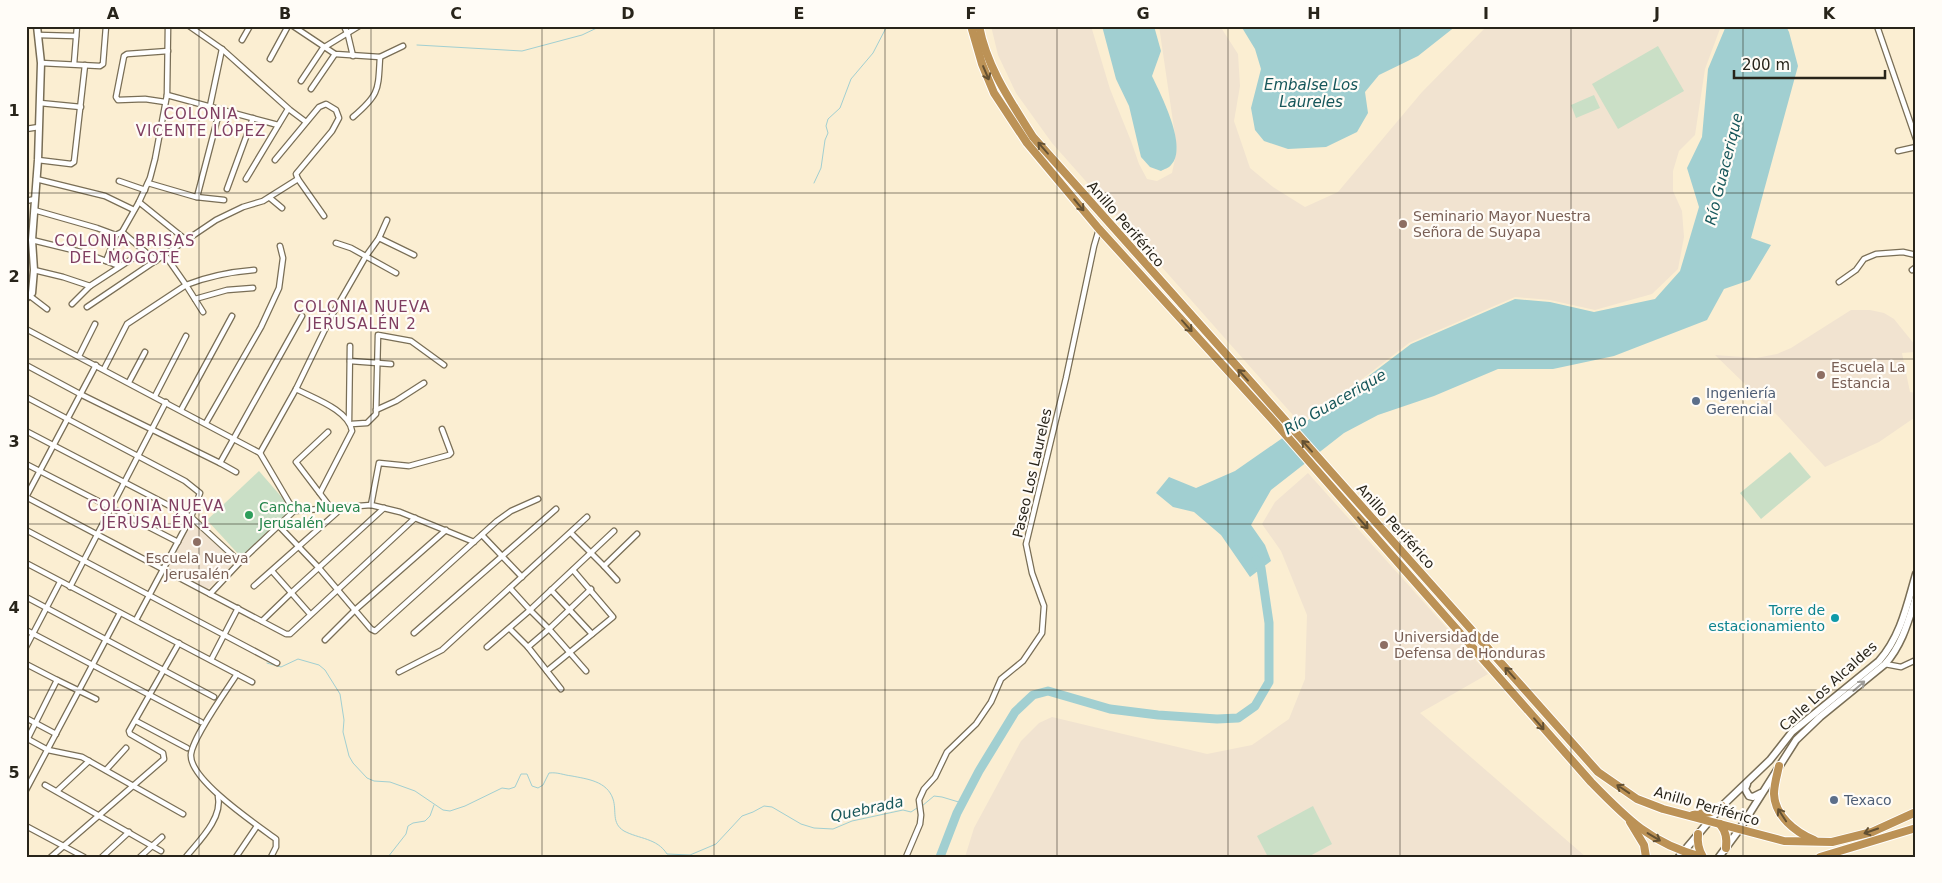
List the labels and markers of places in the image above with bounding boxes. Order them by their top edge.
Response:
place label: Seminario Mayor Nuestra Señora de Suyapa [1413,208,1591,240]
marker: Seminario Mayor Nuestra Señora de Suyapa [1397,218,1409,230]
place label: Escuela La Estancia [1831,359,1906,391]
marker: Escuela La Estancia [1815,369,1827,381]
place label: Ingeniería Gerencial [1706,385,1776,417]
marker: Ingeniería Gerencial [1690,395,1702,407]
place label: Cancha Nueva Jerusalén [258,499,361,531]
marker: Cancha Nueva Jerusalén [243,509,255,521]
marker: Escuela Nueva Jerusalén [191,536,203,548]
place label: Escuela Nueva Jerusalén [145,550,249,582]
place label: Torre de estacionamiento [1708,602,1825,634]
marker: Torre de estacionamiento [1829,612,1841,624]
place label: Universidad de Defensa de Honduras [1394,629,1545,661]
marker: Universidad de Defensa de Honduras [1378,639,1390,651]
place label: Texaco [1843,792,1892,808]
marker: Texaco [1828,794,1840,806]

